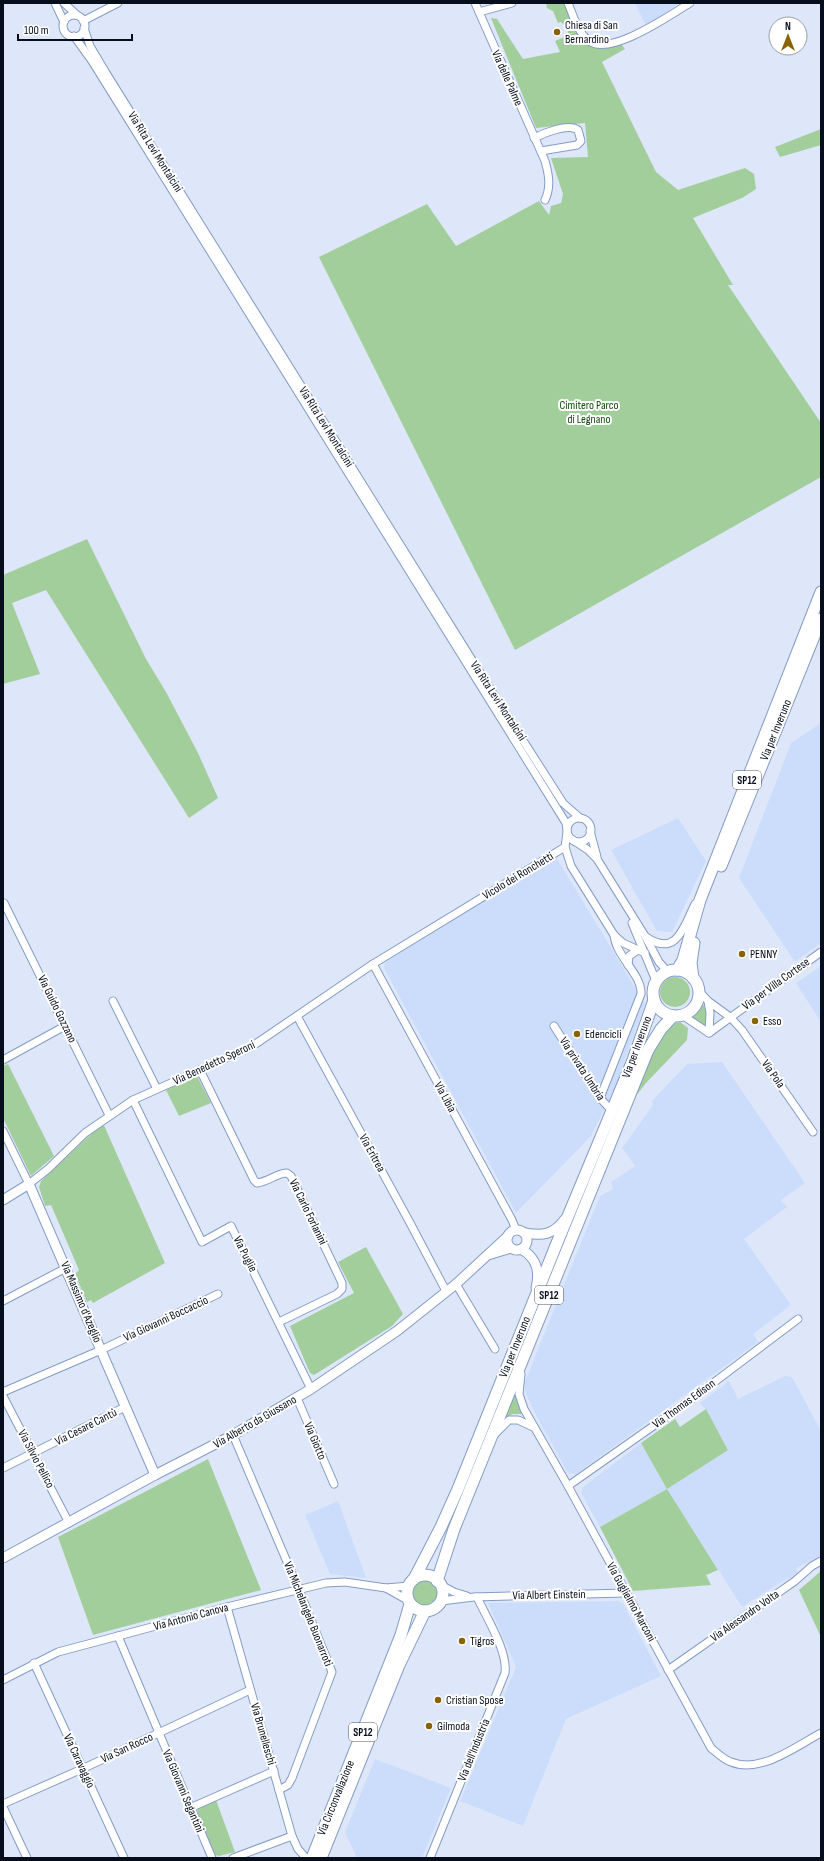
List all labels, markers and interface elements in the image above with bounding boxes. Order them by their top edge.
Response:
scale bar [18,16,132,42]
north arrow [768,16,808,56]
place label: Chiesa di San Bernardino [565,18,618,47]
text: N [785,20,791,33]
text: 100 m [24,23,49,38]
marker: Chiesa di San Bernardino [552,27,562,37]
street label: Via delle Palme [488,48,526,108]
street label: Via Rita Levi Montalcini [124,109,186,195]
street label: Via Rita Levi Montalcini [295,384,357,470]
park label: Cimitero Parco di Legnano [559,398,619,427]
street label: Via Rita Levi Montalcini [467,658,529,744]
street label: Via per Inveruno [757,697,795,763]
road number: SP12 [733,771,761,789]
street label: Vicolo dei Ronchetti [480,849,556,903]
place label: PENNY [750,947,777,962]
marker: PENNY [737,949,747,959]
street label: Via per Villa Cortese [739,954,813,1014]
street label: Via Guido Gozzano [34,973,80,1045]
street label: Via per Inveruno [619,1014,655,1080]
place label: Esso [763,1014,781,1029]
marker: Esso [750,1016,760,1026]
place label: Edencicli [585,1027,621,1042]
marker: Edencicli [572,1029,582,1039]
street label: Via privata Umbria [556,1034,608,1104]
street label: Via Benedetto Speroni [171,1037,257,1089]
street label: Via Pola [758,1057,788,1091]
street label: Via Libia [431,1079,460,1115]
street label: Via Eritrea [355,1131,389,1175]
street label: Via Carlo Forlanini [286,1177,330,1247]
street label: Via Puglie [230,1233,261,1275]
street label: Via Massimo d'Azeglio [57,1259,105,1345]
road number: SP12 [535,1286,563,1304]
street label: Via Giovanni Boccaccio [121,1293,211,1345]
street label: Via per Inveruno [496,1314,534,1380]
street label: Via Thomas Edison [650,1376,718,1432]
street label: Via Alberto da Giussano [211,1392,299,1452]
street label: Via Cesare Cantù [52,1405,120,1449]
street label: Via Giotto [300,1420,330,1462]
street label: Via Silvio Pellico [14,1427,58,1491]
street label: Via Michelangelo Buonarroti [280,1559,336,1669]
street label: Via Guglielmo Marconi [603,1560,659,1644]
street label: Via Albert Einstein [512,1587,586,1603]
street label: Via Alessandro Volta [708,1587,783,1645]
street label: Via Antonio Canova [152,1600,230,1634]
place label: Tigros [470,1634,494,1649]
marker: Tigros [457,1636,467,1646]
place label: Cristian Spose [446,1693,504,1708]
marker: Cristian Spose [433,1695,443,1705]
street label: Via Brunelleschi [247,1701,279,1767]
street label: Via dell'Industria [455,1716,493,1783]
place label: Gilmoda [437,1719,470,1734]
marker: Gilmoda [424,1721,434,1731]
road number: SP12 [349,1723,377,1741]
street label: Via San Rocco [99,1729,155,1767]
street label: Via Caravaggio [60,1732,98,1790]
street label: Via Giovanni Segantini [159,1747,207,1835]
street label: Via Circonvallazione [314,1758,358,1838]

